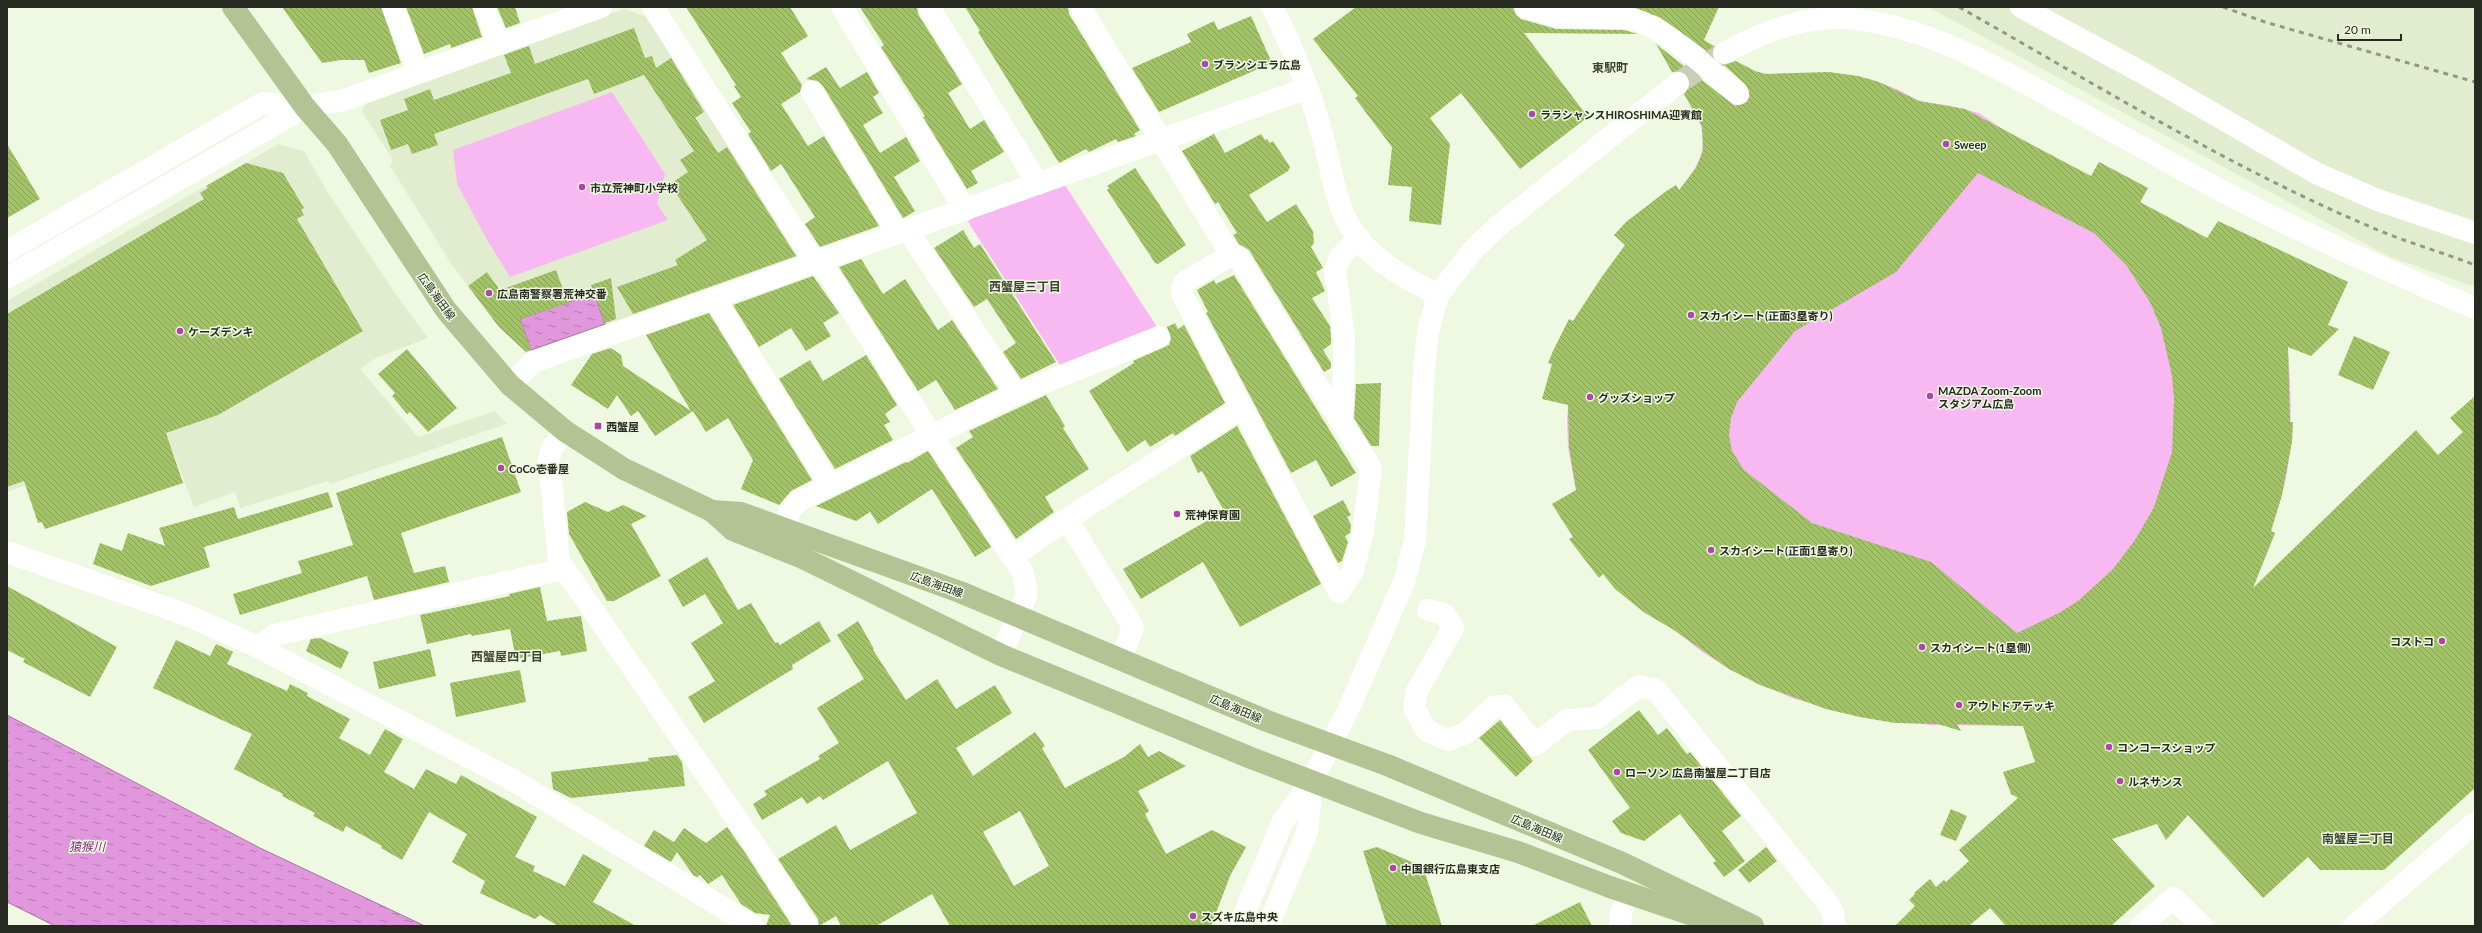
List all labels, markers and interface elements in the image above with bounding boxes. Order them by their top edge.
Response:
scale bar [2338,16,2401,42]
text: 20 m [2344,22,2371,37]
place label: ブランシエラ広島 [1213,58,1301,71]
marker: ブランシエラ広島 [1200,59,1210,69]
district label: 東駅町 [1592,60,1628,75]
place label: ララシャンスHIROSHIMA迎賓館 [1540,108,1702,121]
marker: ララシャンスHIROSHIMA迎賓館 [1527,109,1537,119]
place label: Sweep [1954,138,1987,151]
marker: Sweep [1941,139,1951,149]
place label: 市立荒神町小学校 [590,181,678,194]
marker: 市立荒神町小学校 [577,182,587,192]
street label: 広島海田線 [416,270,458,322]
district label: 西蟹屋三丁目 [989,279,1061,294]
place label: 広島南警察署荒神交番 [497,287,607,300]
marker: 広島南警察署荒神交番 [484,288,494,298]
place label: スカイシート(正面3塁寄り) [1699,309,1832,322]
marker: スカイシート(正面3塁寄り) [1686,310,1696,320]
place label: ケーズデンキ [188,325,253,338]
marker: ケーズデンキ [175,326,185,336]
place label: MAZDA Zoom-Zoom スタジアム広島 [1938,384,2041,410]
place label: グッズショップ [1598,391,1675,404]
marker: MAZDA Zoom-Zoom スタジアム広島 [1925,391,1935,401]
marker: グッズショップ [1585,392,1595,402]
place label: 西蟹屋 [606,420,639,433]
marker: 西蟹屋 [593,421,603,431]
place label: CoCo壱番屋 [509,462,569,475]
marker: CoCo壱番屋 [496,463,506,473]
place label: 荒神保育園 [1185,508,1240,521]
marker: 荒神保育園 [1172,509,1182,519]
place label: スカイシート(正面1塁寄り) [1719,544,1852,557]
marker: スカイシート(正面1塁寄り) [1706,545,1716,555]
street label: 広島海田線 [909,568,965,600]
place label: コストコ [2390,635,2434,648]
marker: コストコ [2437,636,2447,646]
place label: スカイシート(1塁側) [1930,641,2030,654]
marker: スカイシート(1塁側) [1917,642,1927,652]
district label: 西蟹屋四丁目 [471,649,543,664]
street label: 広島海田線 [1208,691,1264,725]
place label: アウトドアデッキ [1967,699,2055,712]
marker: アウトドアデッキ [1954,700,1964,710]
place label: コンコースショップ [2117,741,2215,754]
marker: コンコースショップ [2104,742,2114,752]
place label: ローソン 広島南蟹屋二丁目店 [1625,766,1771,779]
marker: ローソン 広島南蟹屋二丁目店 [1612,767,1622,777]
place label: ルネサンス [2128,775,2183,788]
marker: ルネサンス [2115,776,2125,786]
street label: 広島海田線 [1509,811,1565,845]
district label: 南蟹屋二丁目 [2322,831,2394,846]
water label: 猿猴川 [69,839,107,854]
place label: 中国銀行広島東支店 [1401,862,1500,875]
marker: 中国銀行広島東支店 [1388,863,1398,873]
place label: スズキ広島中央 [1201,910,1278,923]
marker: スズキ広島中央 [1188,911,1198,921]

